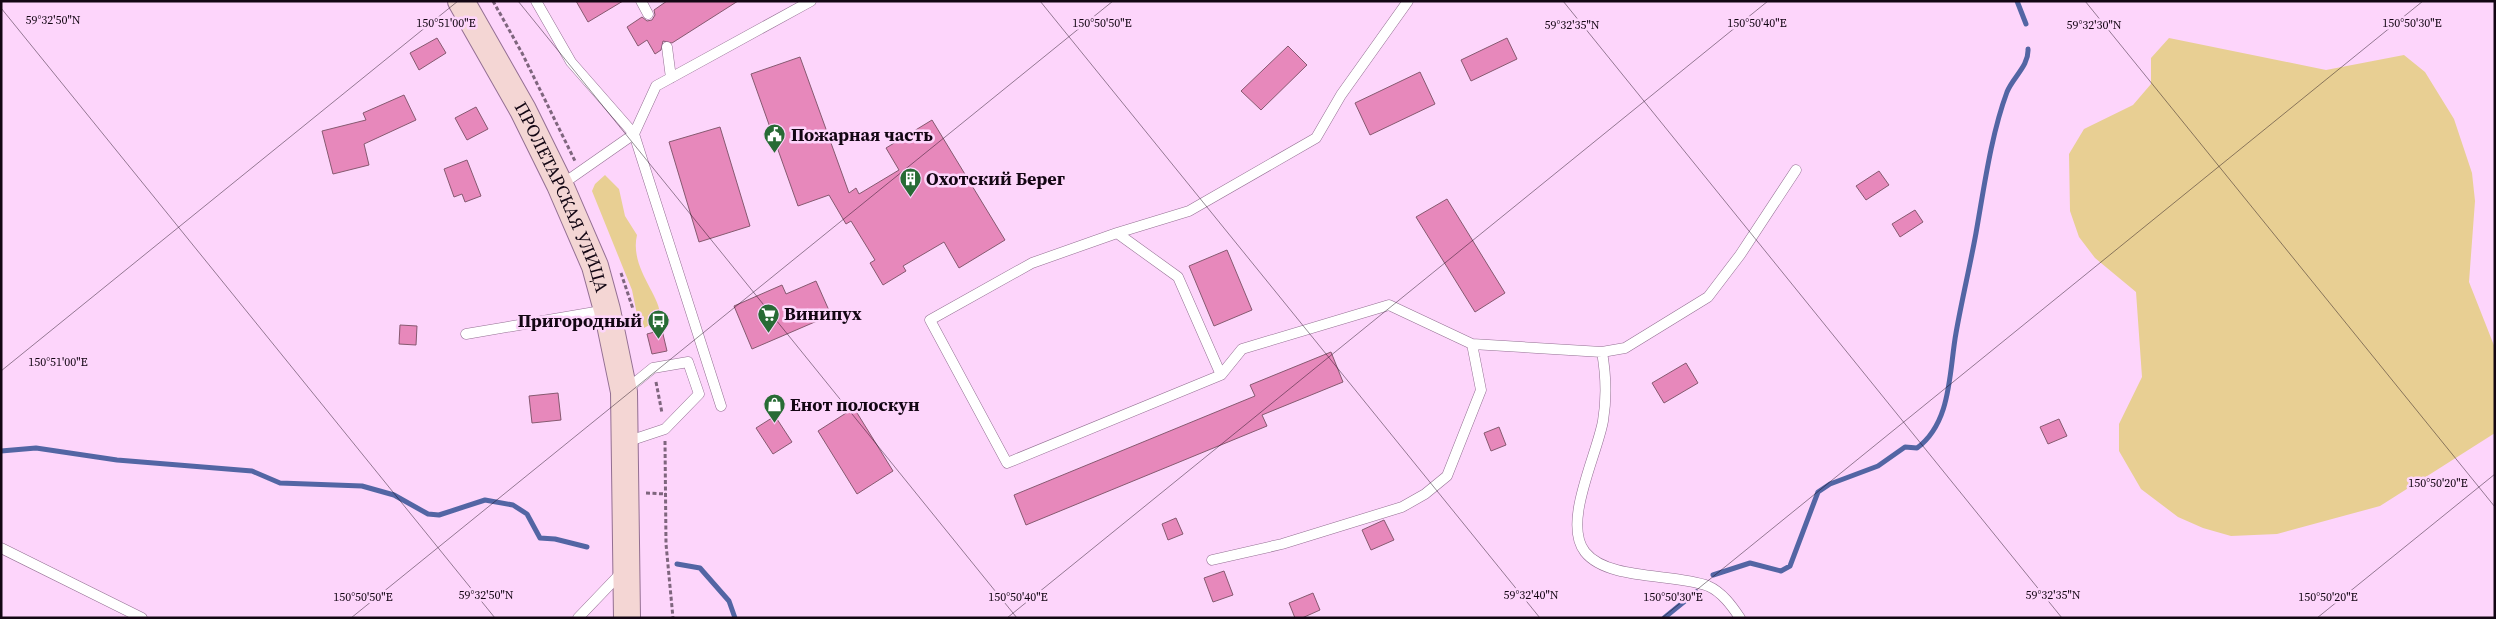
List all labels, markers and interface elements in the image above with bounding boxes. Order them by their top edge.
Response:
text: 59°32'50"N [25,12,81,28]
text: 150°51'00"E [416,15,476,31]
text: 150°50'50"E [1072,15,1132,31]
text: 150°50'40"E [1727,15,1787,31]
text: 150°50'30"E [2382,15,2442,31]
text: 59°32'35"N [1544,17,1600,33]
text: 59°32'30"N [2066,17,2122,33]
street label: ПРОЛЕТАРСКАЯ УЛИЦА [509,97,615,295]
place label: Пожарная часть [791,122,933,147]
public building icon: Пожарная часть [763,123,787,154]
place label: Охотский Берег [926,166,1065,191]
building icon: Охотский Берег [898,167,922,198]
place label: Винипух [784,301,862,326]
supermarket icon: Винипух [756,302,780,333]
place label: Пригородный [518,308,642,333]
bus stop icon: Пригородный [646,309,670,340]
text: 150°51'00"E [28,354,88,370]
place label: Енот полоскун [790,392,920,417]
shop icon: Енот полоскун [762,393,786,424]
text: 150°50'20"E [2408,475,2468,491]
text: 59°32'50"N [458,587,514,603]
text: 59°32'40"N [1503,587,1559,603]
text: 59°32'35"N [2025,587,2081,603]
text: 150°50'50"E [333,589,393,605]
text: 150°50'40"E [988,589,1048,605]
text: 150°50'30"E [1643,589,1703,605]
text: 150°50'20"E [2298,589,2358,605]

